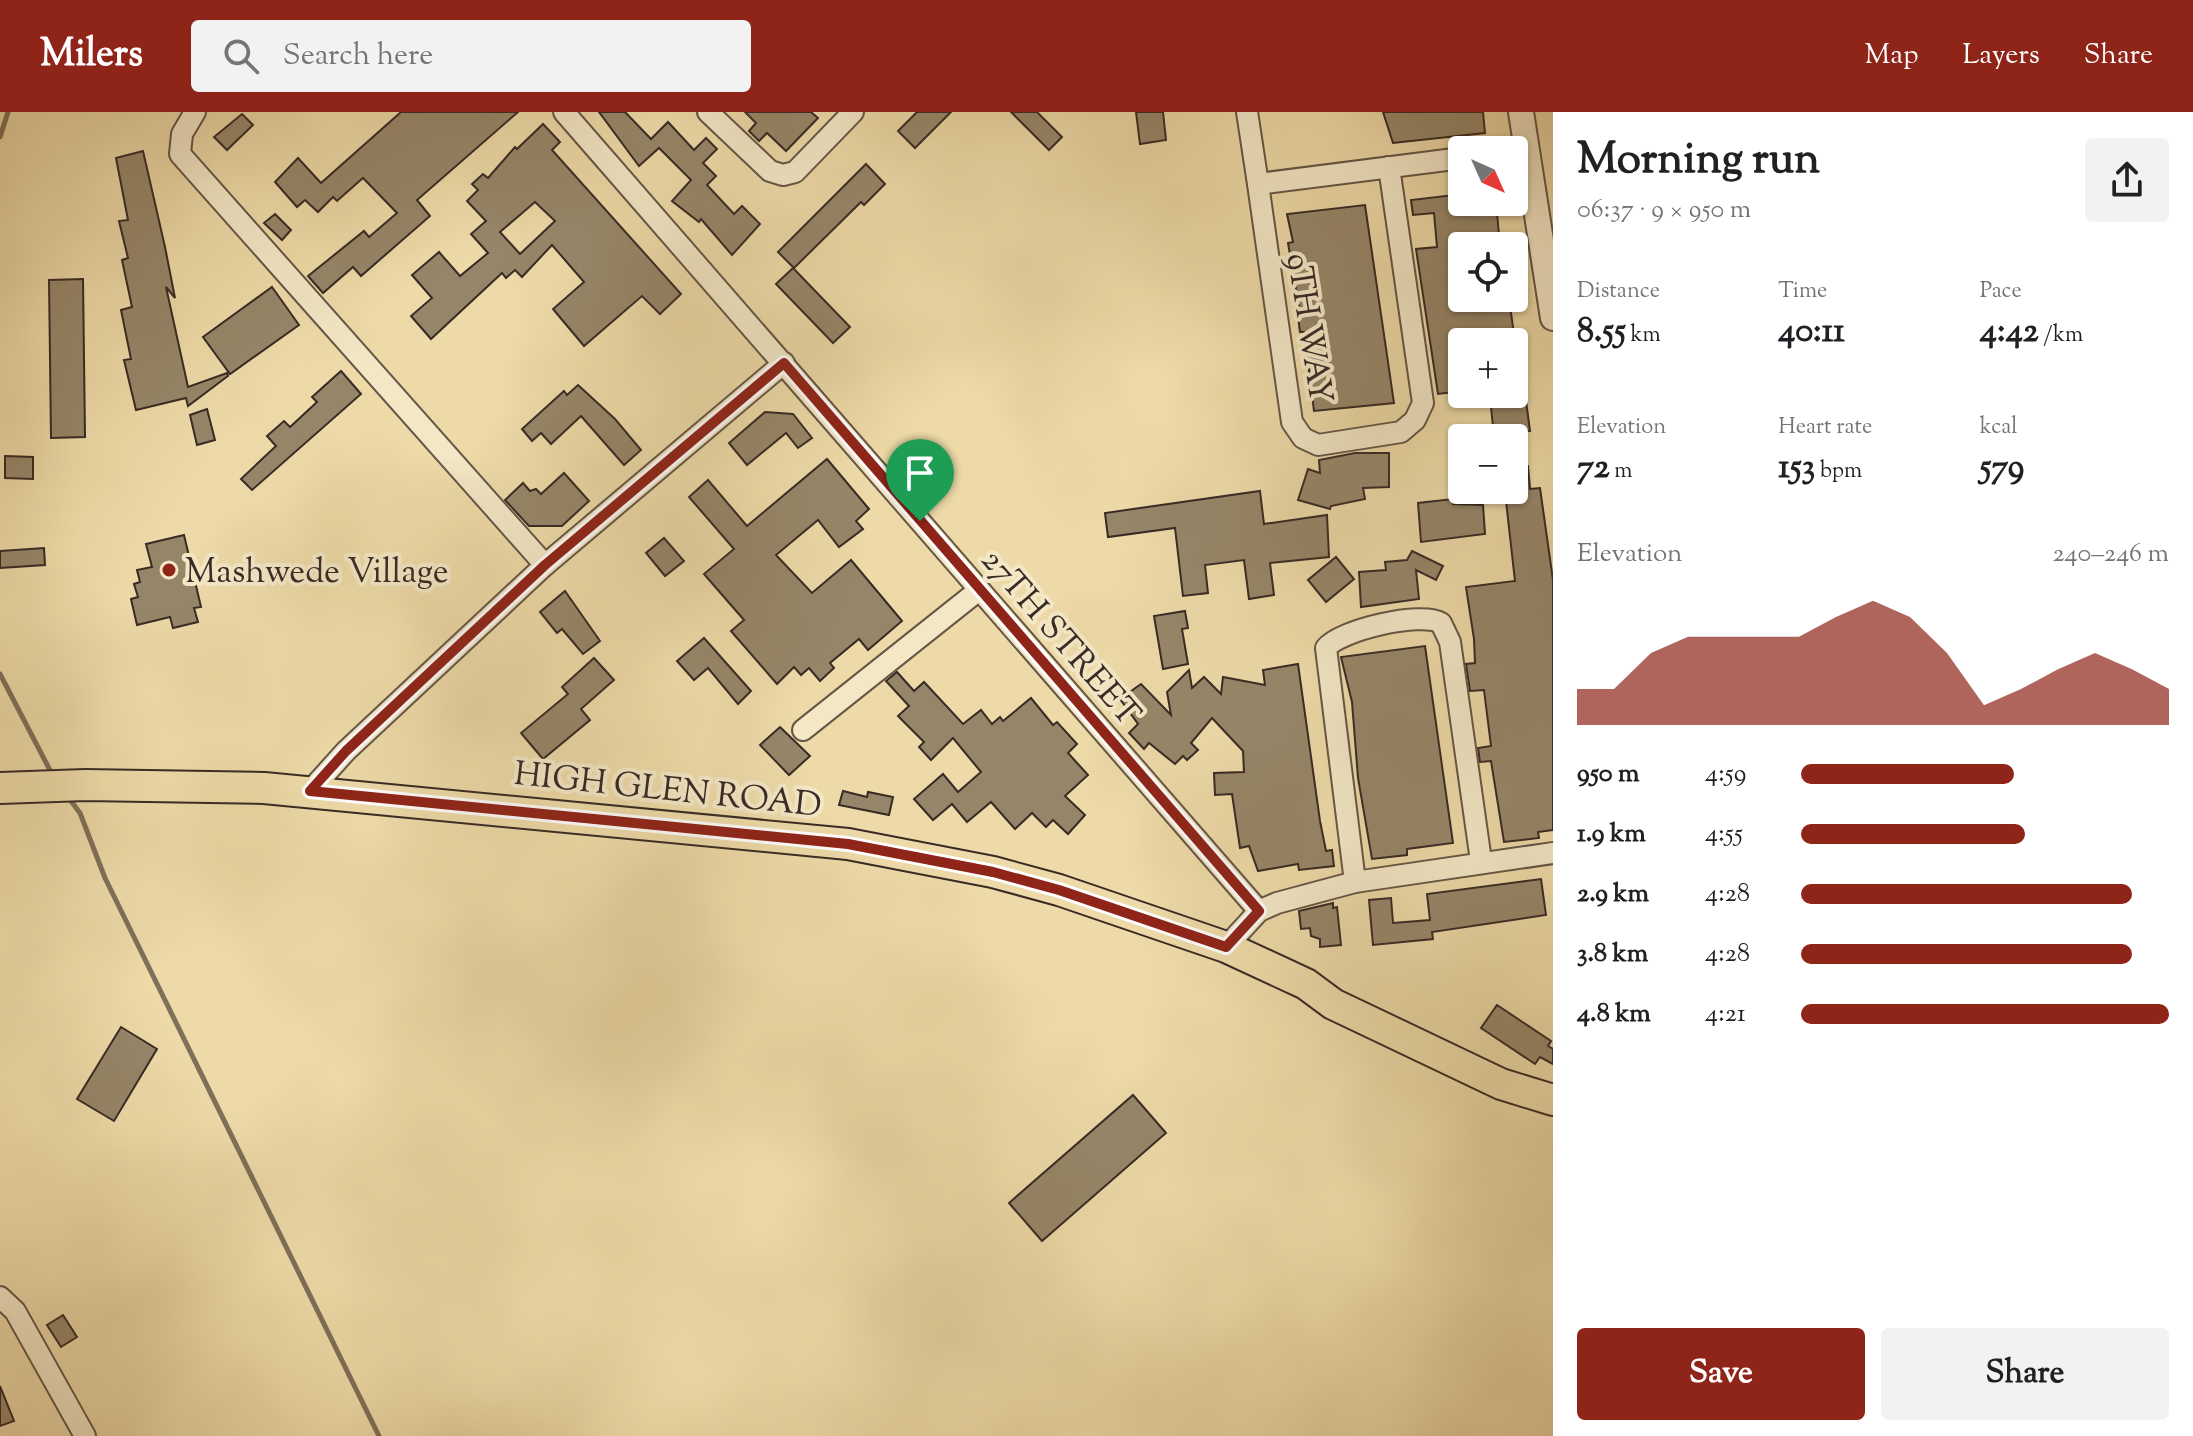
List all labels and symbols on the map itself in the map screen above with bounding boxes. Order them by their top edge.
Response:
north arrow [1448,136,1528,216]
street label: 9TH WAY [1272,250,1344,407]
pin [886,439,954,521]
street label: 27TH STREET [968,539,1151,738]
place label: Mashwede Village [185,549,449,598]
marker: Mashwede Village [160,561,178,579]
street label: HIGH GLEN ROAD [512,751,824,832]

